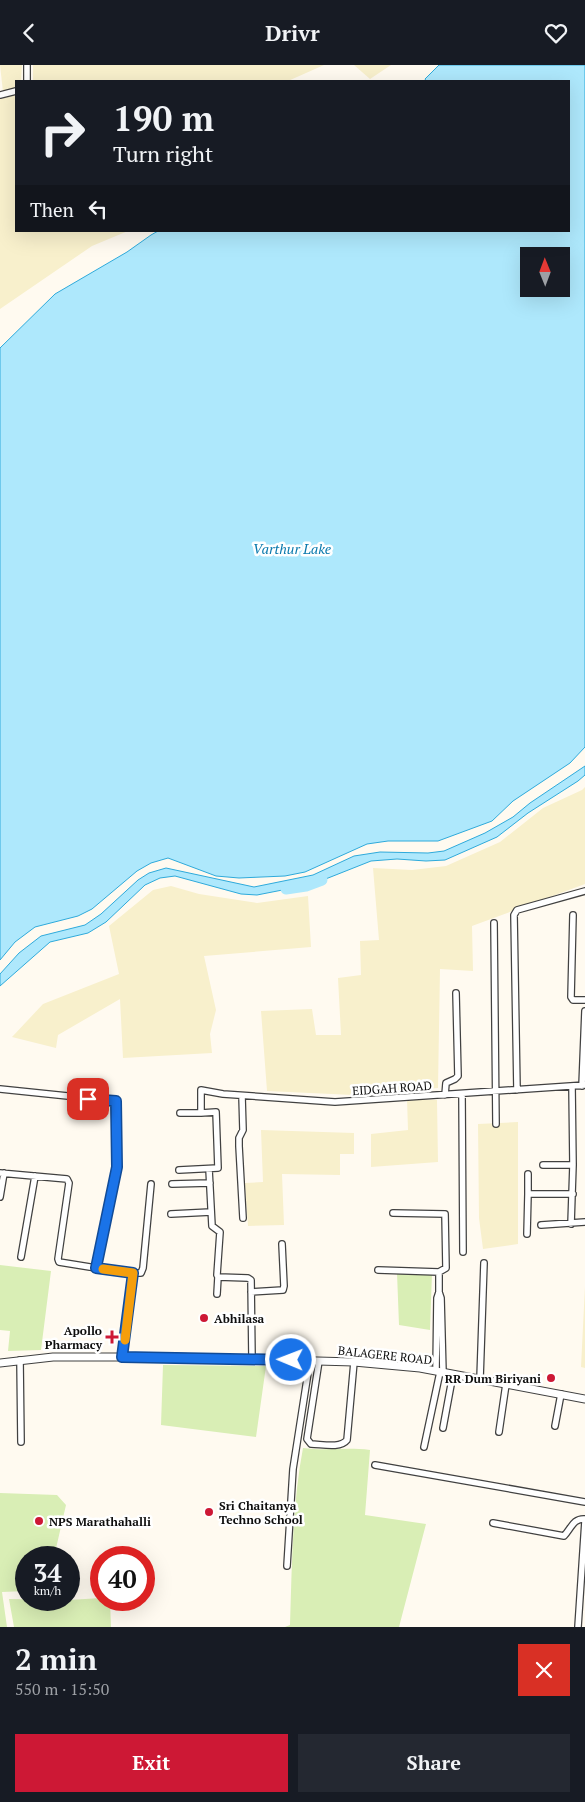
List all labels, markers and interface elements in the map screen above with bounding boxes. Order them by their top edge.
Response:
text: Drivr [265,18,320,47]
icon: back [15,19,43,47]
icon: heart [542,19,570,47]
text: 190 m [113,95,214,141]
icon: right [30,100,95,165]
text: Turn right [113,139,213,168]
icon: left [84,195,112,223]
text: Then [30,197,74,222]
north arrow [520,247,570,297]
map controls [520,247,570,297]
water label: Varthur Lake [253,539,332,558]
pin [67,1078,109,1120]
street label: EIDGAH ROAD [352,1078,432,1098]
icon: arrive [74,1085,102,1113]
place label: Abhilasa [214,1311,265,1326]
marker: Abhilasa [198,1312,210,1324]
place label: Apollo Pharmacy [45,1323,103,1352]
marker: Apollo Pharmacy [106,1331,118,1343]
position arrow [264,1333,316,1385]
street label: BALAGERE ROAD [337,1343,433,1367]
place label: RR Dum Biriyani [445,1371,541,1386]
marker: RR Dum Biriyani [545,1372,557,1384]
place label: Sri Chaitanya Techno School [219,1498,303,1527]
marker: Sri Chaitanya Techno School [203,1506,215,1518]
place label: NPS Marathahalli [49,1514,151,1529]
marker: NPS Marathahalli [33,1515,45,1527]
speed limit sign: 40 [90,1546,155,1611]
text: 34 [33,1556,62,1589]
text: km/h [34,1583,61,1598]
text: 2 min [15,1639,97,1679]
button: close [518,1644,570,1696]
text: 550 m · 15:50 [15,1678,109,1700]
button: Exit [15,1734,288,1792]
button: Share [298,1734,570,1792]

